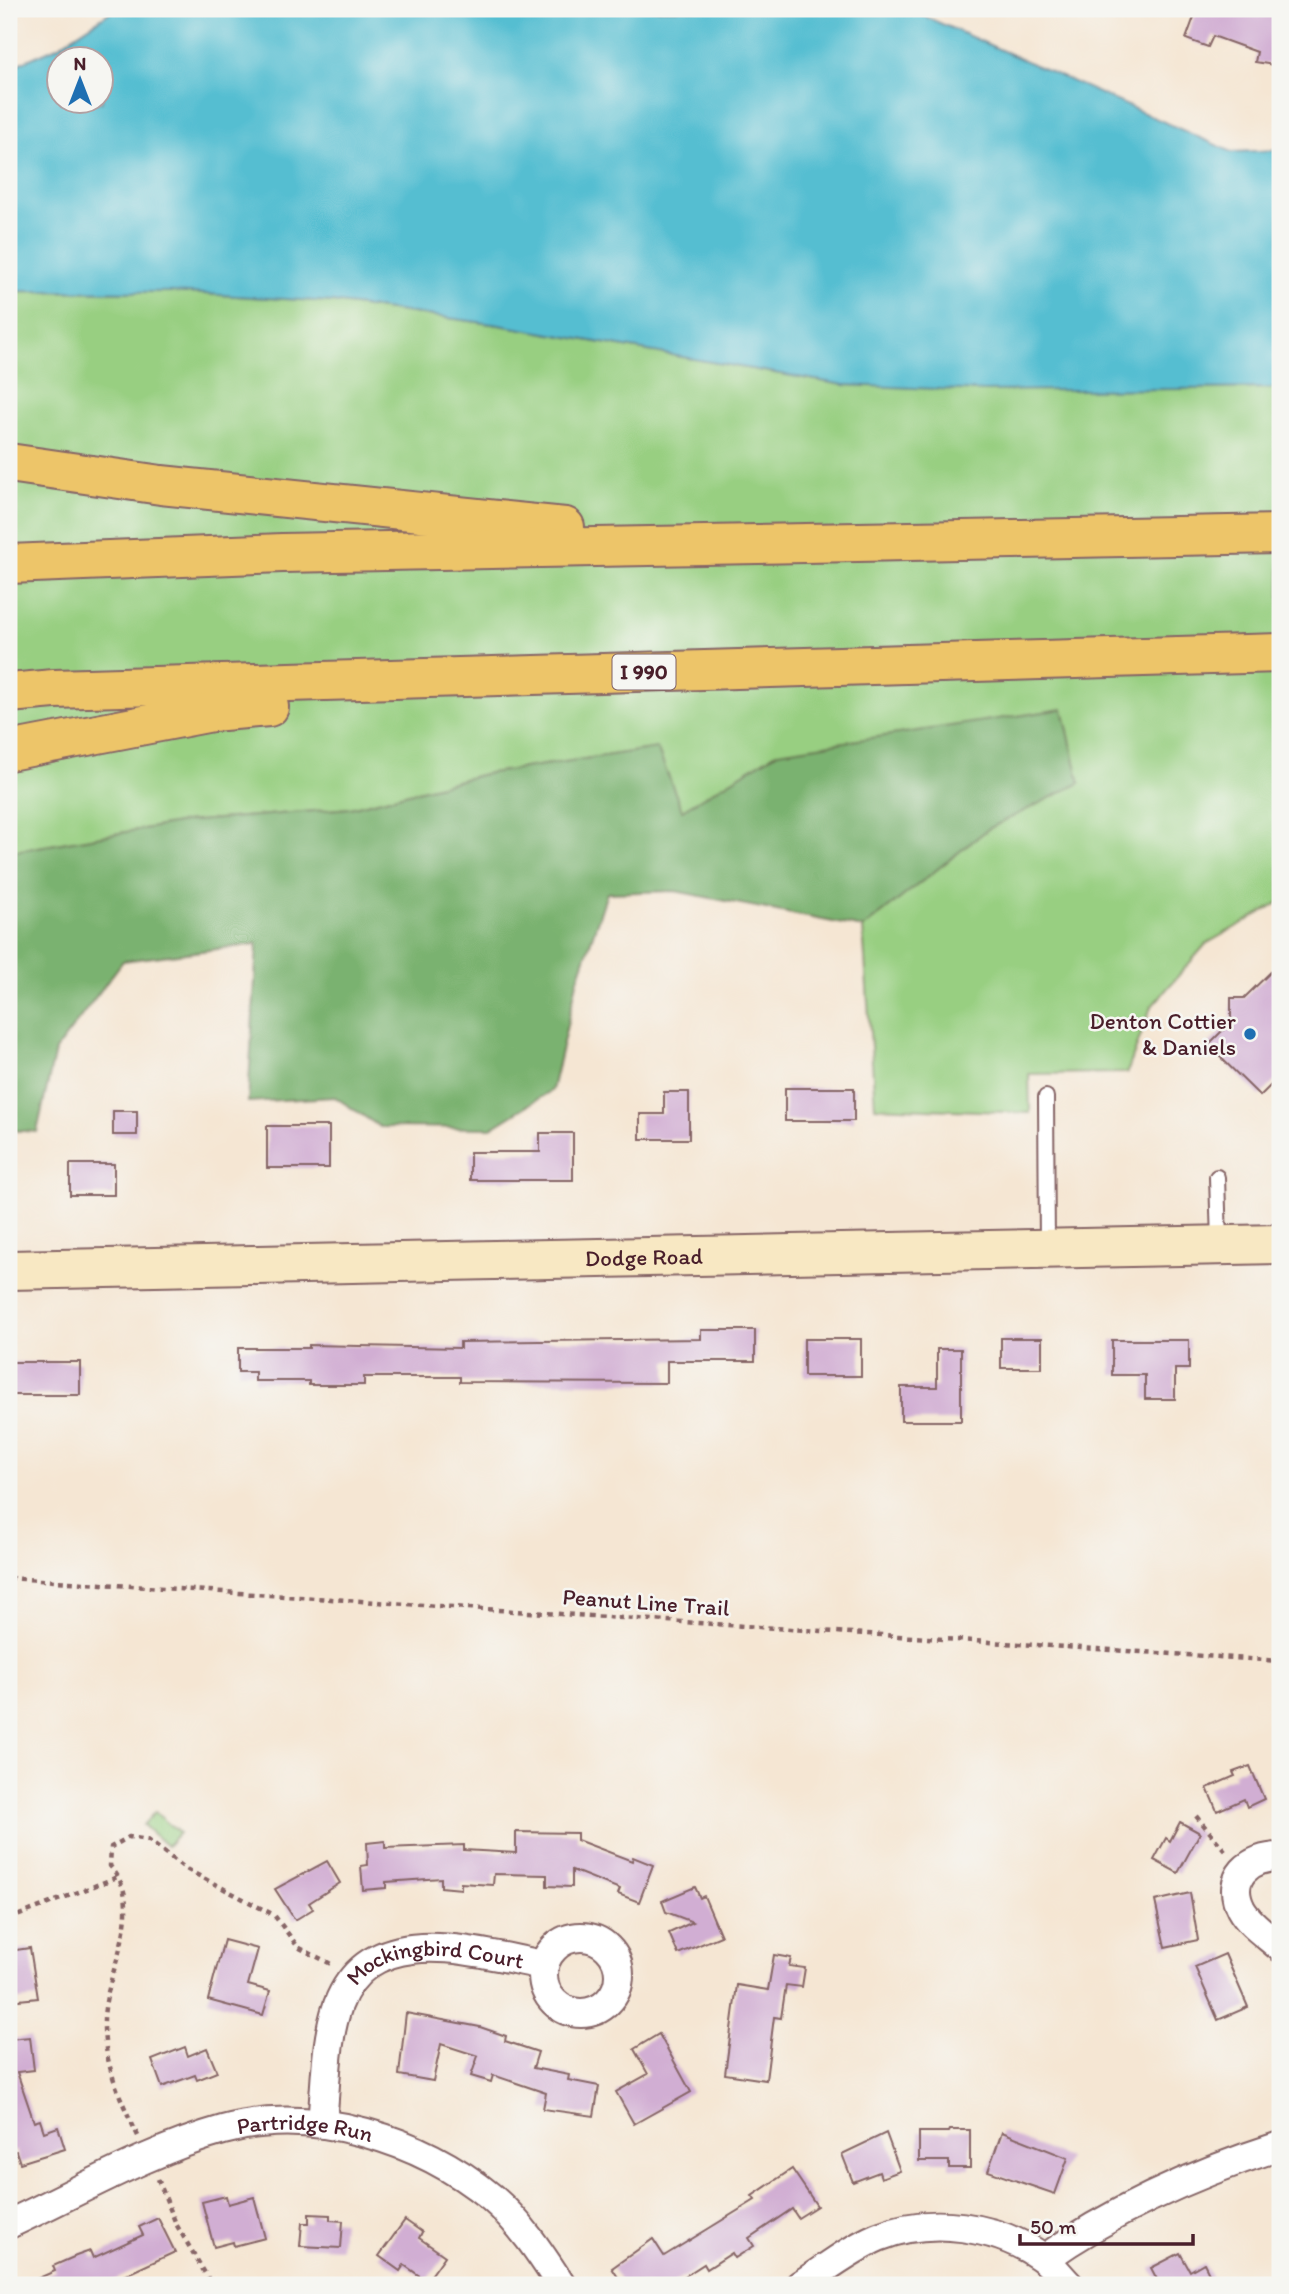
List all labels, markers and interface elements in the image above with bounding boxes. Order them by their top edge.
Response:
north arrow [46,46,116,116]
text: N [74,52,86,75]
road number: I 990 [612,654,676,690]
place label: Denton Cottier & Daniels [1090,1007,1236,1061]
marker: Denton Cottier & Daniels [1242,1026,1258,1042]
street label: Dodge Road [585,1242,704,1272]
street label: Peanut Line Trail [562,1582,731,1622]
street label: Mockingbird Court [340,1934,527,1991]
street label: Partridge Run [234,2108,376,2148]
scale bar [1020,2203,1193,2247]
text: 50 m [1030,2214,1077,2239]

